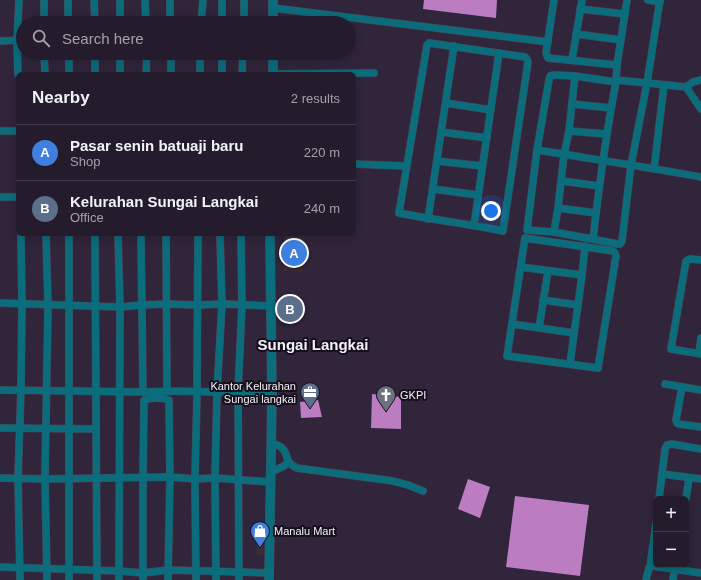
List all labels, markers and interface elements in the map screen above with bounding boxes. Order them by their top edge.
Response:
search box [16,16,356,60]
icon: search [30,27,52,49]
text: Search here [62,30,144,47]
text: Nearby [32,88,90,107]
text: 2 results [291,91,340,106]
text: Pasar senin batuaji baru [70,137,243,154]
text: A [40,145,50,160]
text: 220 m [304,145,340,160]
text: Shop [70,154,100,169]
text: Kelurahan Sungai Langkai [70,193,258,210]
text: B [40,201,50,216]
text: 240 m [304,201,340,216]
your location [481,201,501,221]
text: Office [70,210,104,225]
pin: A [281,238,307,268]
pin: B [277,294,303,324]
district label: Sungai Langkai [258,336,368,353]
place label: Kantor Kelurahan Sungai langkai [210,380,296,405]
office icon: Kantor Kelurahan Sungai langkai [299,381,321,409]
church icon: GKPI [375,384,397,412]
place label: GKPI [400,389,426,401]
map controls [653,496,689,568]
button: + [653,496,689,532]
shop icon: Manalu Mart [249,520,271,548]
place label: Manalu Mart [274,525,335,537]
button: − [653,532,689,568]

